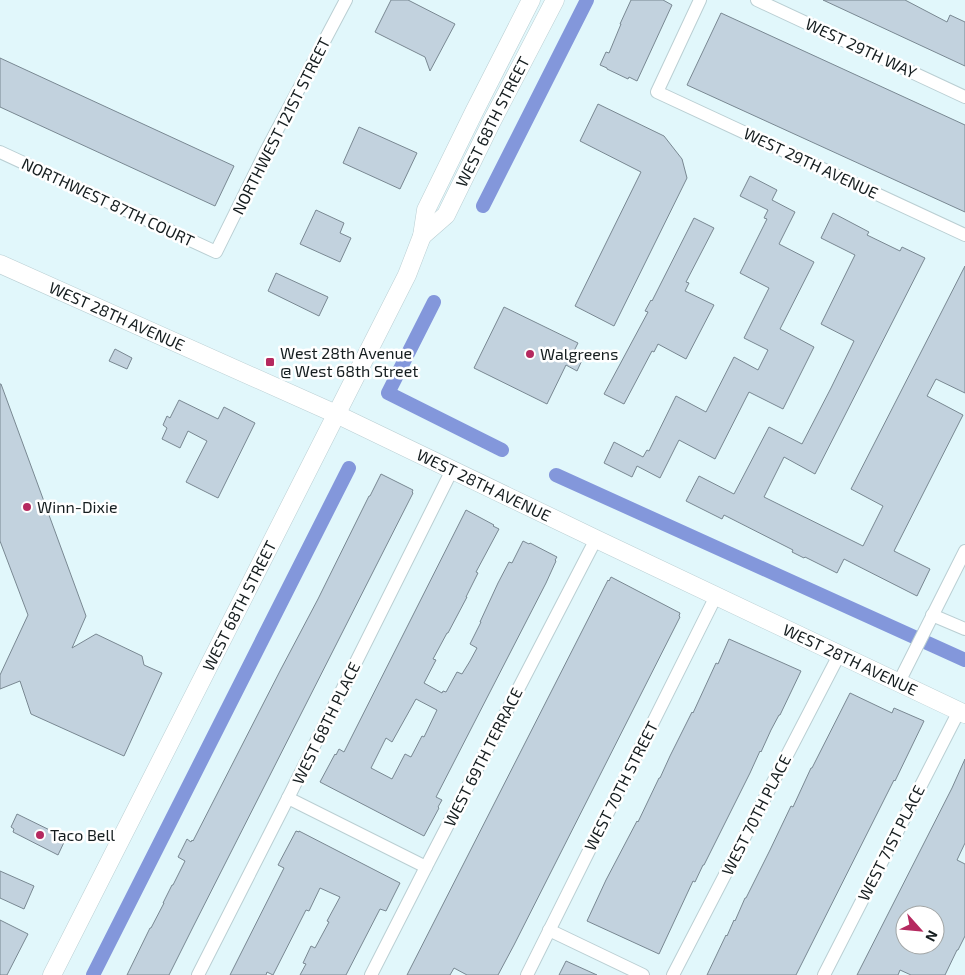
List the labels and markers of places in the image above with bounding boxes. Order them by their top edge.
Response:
place label: West 28th Avenue @ West 68th Street [280,343,418,380]
place label: Walgreens [540,344,618,363]
marker: Walgreens [524,348,536,360]
marker: West 28th Avenue @ West 68th Street [264,356,276,368]
place label: Winn-Dixie [37,497,118,516]
marker: Winn-Dixie [21,501,33,513]
place label: Taco Bell [50,825,115,844]
marker: Taco Bell [34,829,46,841]

